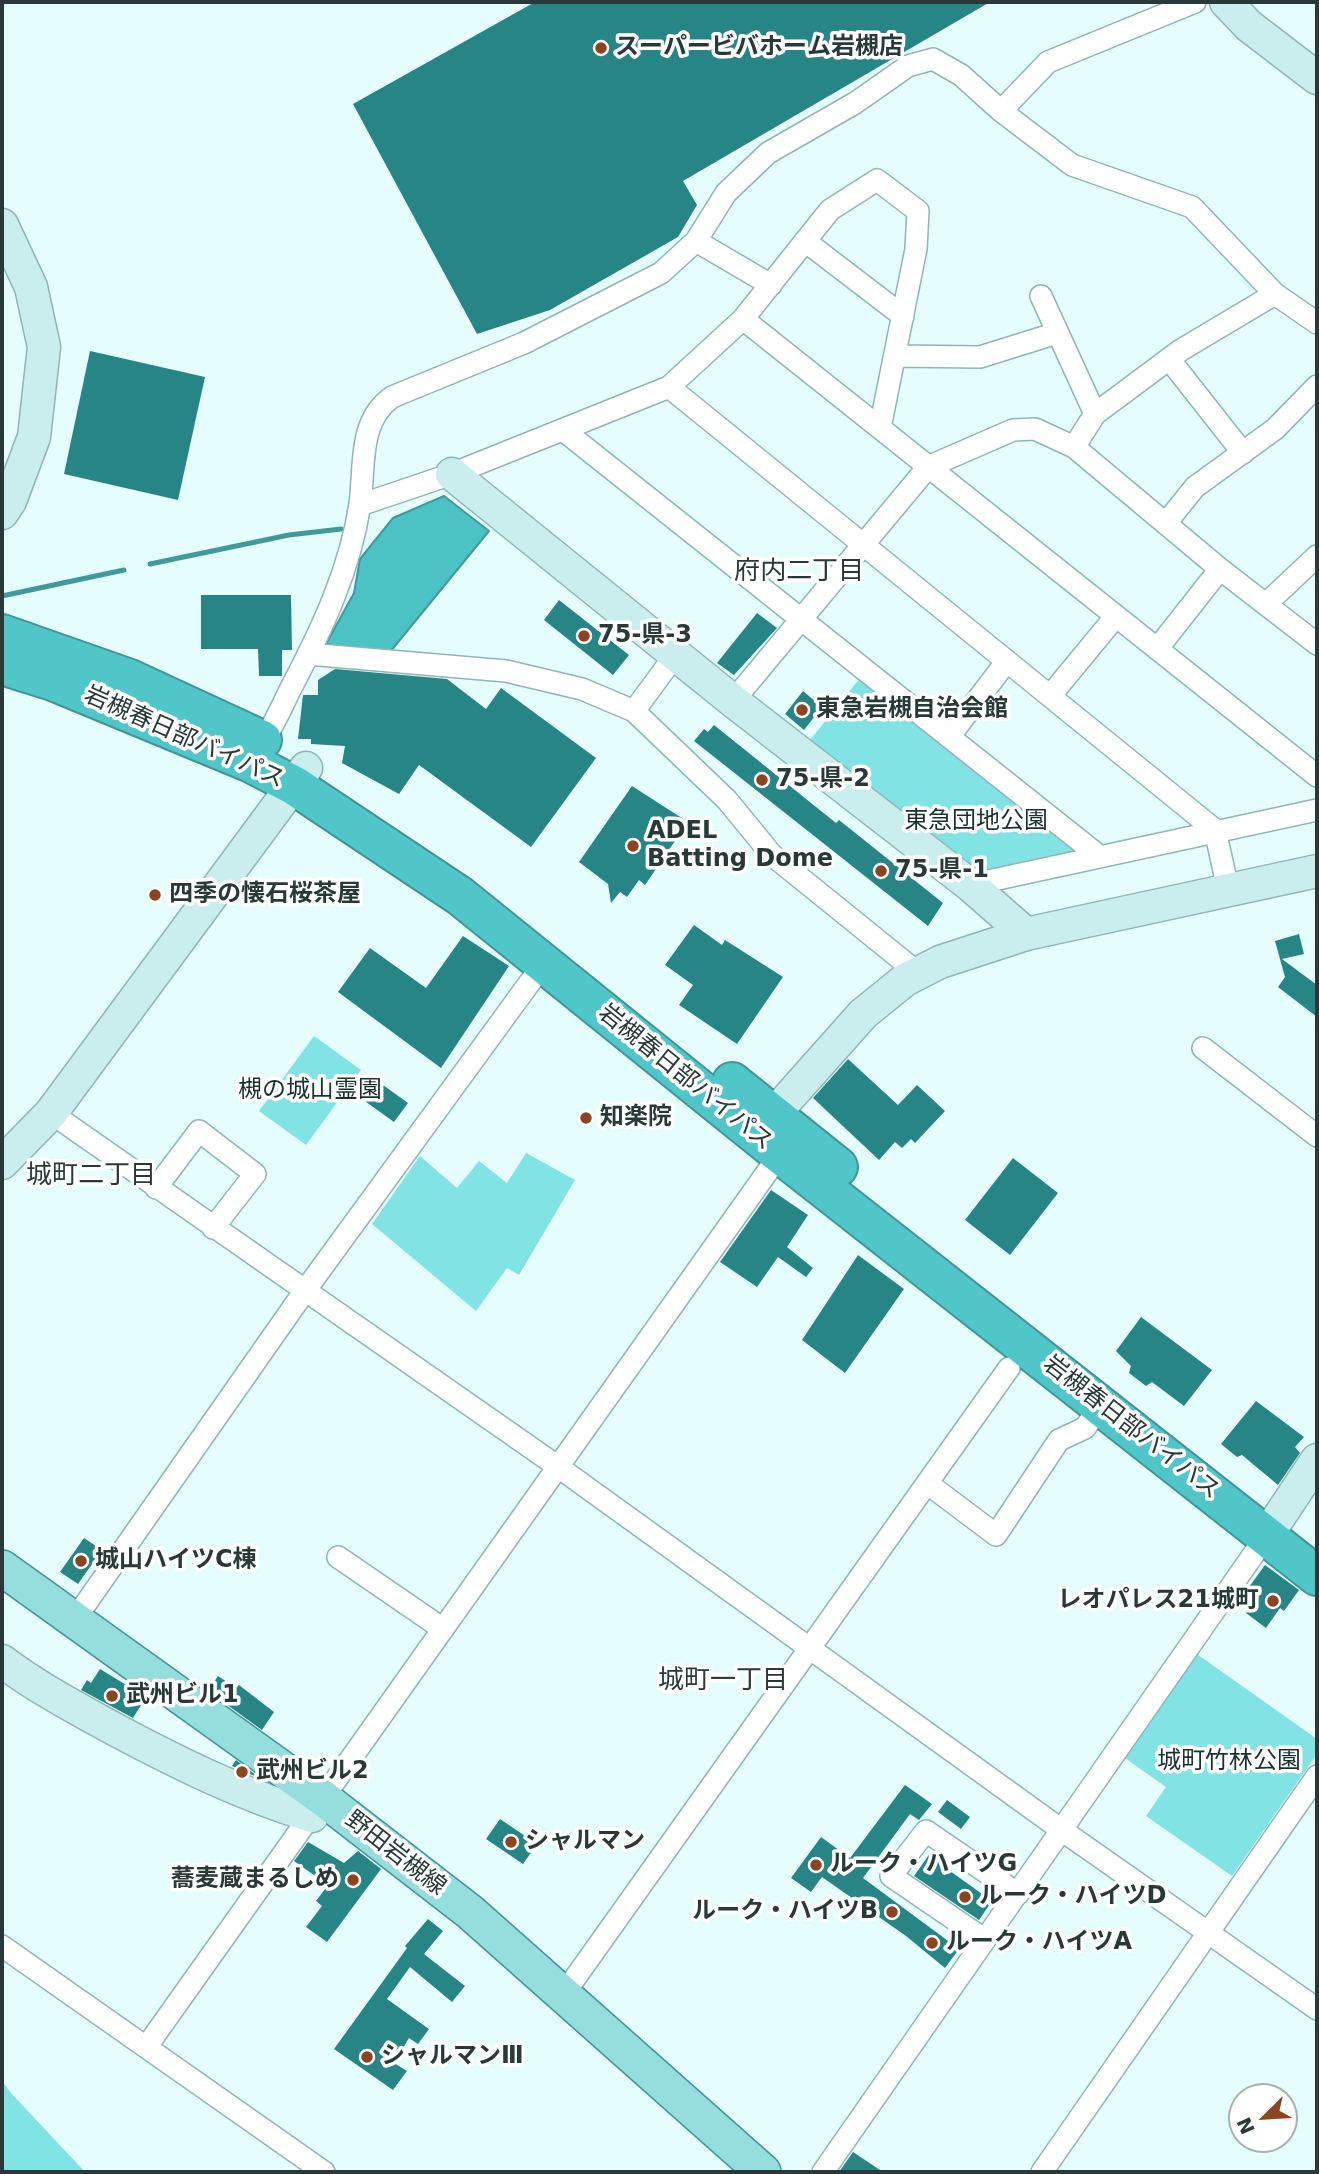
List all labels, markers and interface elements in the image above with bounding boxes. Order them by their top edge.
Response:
place label: スーパービバホーム岩槻店 [615,34,903,62]
marker: スーパービバホーム岩槻店 [593,40,609,56]
district label: 府内二丁目 [734,556,864,588]
place label: 75-県-3 [598,622,692,650]
marker: 75-県-3 [576,628,592,644]
street label: 岩槻春日部バイパス [79,681,289,795]
place label: 東急岩槻自治会館 [816,696,1008,724]
marker: 東急岩槻自治会館 [794,702,810,718]
place label: 75-県-2 [776,766,870,794]
marker: 75-県-2 [754,772,770,788]
park label: 東急団地公園 [904,808,1048,836]
place label: ADEL Batting Dome [647,818,833,874]
marker: ADEL Batting Dome [625,838,641,854]
place label: 75-県-1 [895,857,989,885]
marker: 75-県-1 [873,863,889,879]
place label: 四季の懐石桜茶屋 [169,881,361,909]
marker: 四季の懐石桜茶屋 [147,887,163,903]
street label: 岩槻春日部バイパス [592,999,778,1157]
park label: 槻の城山霊園 [238,1077,382,1105]
place label: 知楽院 [600,1104,672,1132]
marker: 知楽院 [578,1110,594,1126]
district label: 城町二丁目 [26,1160,156,1192]
street label: 岩槻春日部バイパス [1037,1350,1225,1506]
place label: 城山ハイツC棟 [95,1547,257,1575]
marker: 城山ハイツC棟 [73,1553,89,1569]
place label: レオパレス21城町 [1058,1587,1259,1615]
marker: レオパレス21城町 [1265,1593,1281,1609]
district label: 城町一丁目 [658,1665,788,1697]
place label: 武州ビル1 [126,1682,239,1710]
marker: 武州ビル1 [104,1688,120,1704]
park label: 城町竹林公園 [1157,1748,1301,1776]
place label: 武州ビル2 [256,1758,369,1786]
marker: 武州ビル2 [234,1764,250,1780]
street label: 野田岩槻線 [339,1806,451,1902]
place label: シャルマン [525,1828,645,1856]
marker: シャルマン [503,1834,519,1850]
place label: ルーク・ハイツG [830,1851,1017,1879]
marker: ルーク・ハイツG [808,1857,824,1873]
place label: 蕎麦蔵まるしめ [171,1866,339,1894]
marker: 蕎麦蔵まるしめ [345,1872,361,1888]
place label: ルーク・ハイツD [979,1883,1166,1911]
marker: ルーク・ハイツD [957,1889,973,1905]
place label: ルーク・ハイツB [692,1898,878,1926]
marker: ルーク・ハイツB [884,1904,900,1920]
place label: ルーク・ハイツA [946,1929,1132,1957]
marker: ルーク・ハイツA [924,1935,940,1951]
place label: シャルマンⅢ [381,2043,524,2071]
marker: シャルマンⅢ [359,2049,375,2065]
north arrow [1228,2083,1298,2153]
text: N [1232,2114,1259,2137]

